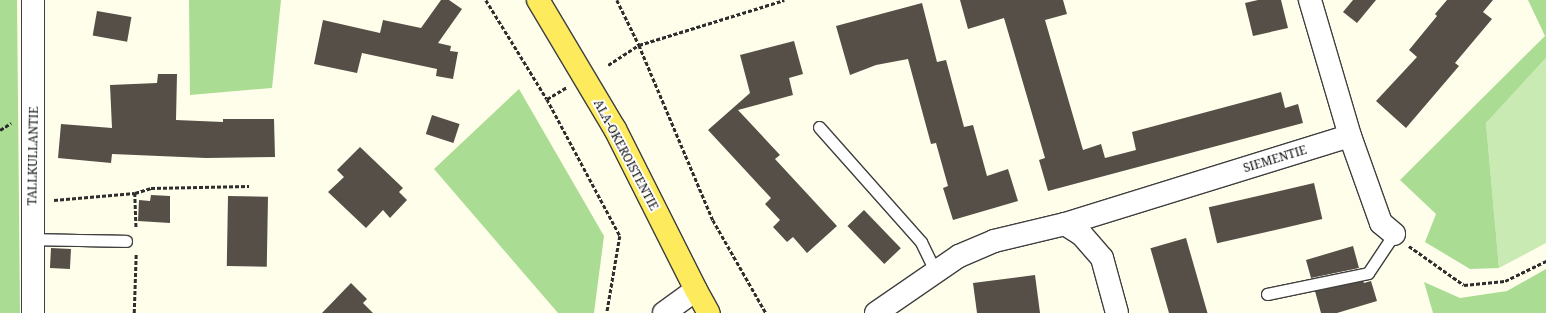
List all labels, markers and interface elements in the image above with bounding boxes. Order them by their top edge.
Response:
street label: ALA-OKEROISTENTIE [591,97,661,213]
street label: TALLKULLANTIE [25,106,41,206]
street label: SIEMENTIE [1242,143,1308,175]

